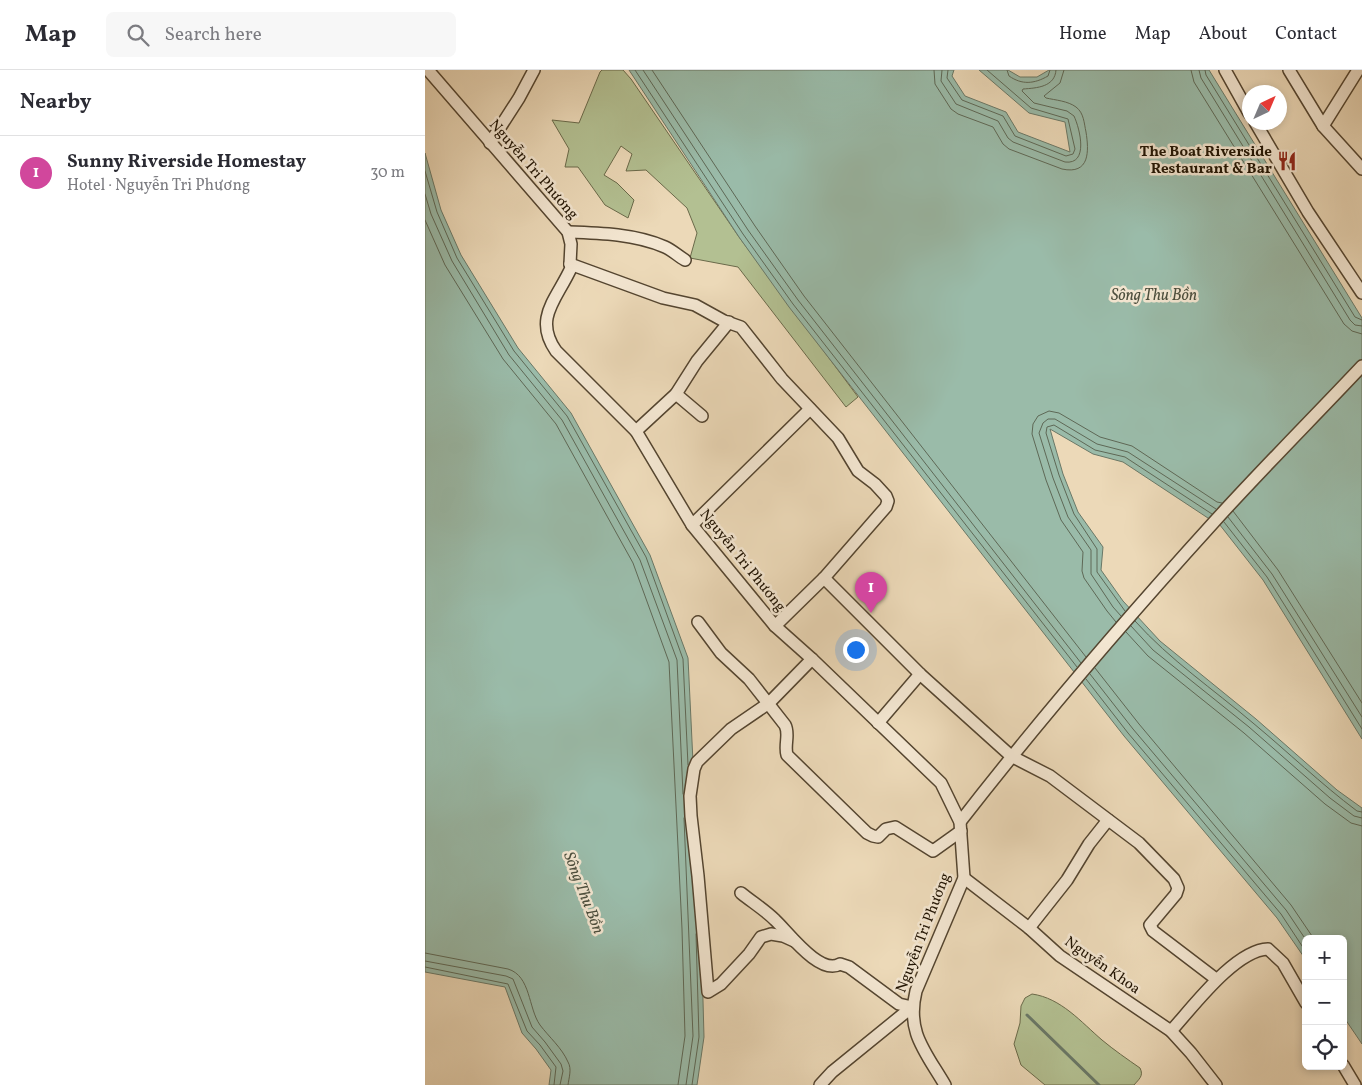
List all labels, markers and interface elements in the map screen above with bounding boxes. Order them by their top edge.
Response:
search box [106,12,456,57]
text: Map [25,18,76,52]
icon: search [124,21,152,49]
text: Search here [164,22,262,48]
text: Home [1059,22,1107,47]
text: Map [1135,22,1171,47]
text: About [1199,22,1247,47]
text: Contact [1275,22,1337,47]
north arrow [1242,85,1287,130]
text: Nearby [20,88,91,117]
street label: Nguyễn Tri Phương [483,115,583,225]
place label: The Boat Riverside Restaurant & Bar [1140,142,1272,180]
text: Sunny Riverside Homestay [67,149,306,175]
restaurant icon: The Boat Riverside Restaurant & Bar [1276,150,1298,172]
text: 1 [33,162,39,184]
text: 30 m [370,162,405,184]
text: Hotel · Nguyễn Tri Phương [67,175,250,197]
water label: Sông Thu Bồn [1111,285,1197,307]
street label: Nguyễn Tri Phương [694,505,790,617]
pin: 1 [855,572,887,613]
your location [843,637,869,663]
water label: Sông Thu Bồn [557,849,609,937]
street label: Nguyễn Tri Phương [891,870,957,996]
street label: Nguyễn Khoa [1060,932,1144,1000]
map controls [1302,935,1347,1070]
button: + [1302,935,1347,980]
button: − [1302,980,1347,1025]
button: locate [1302,1025,1347,1070]

